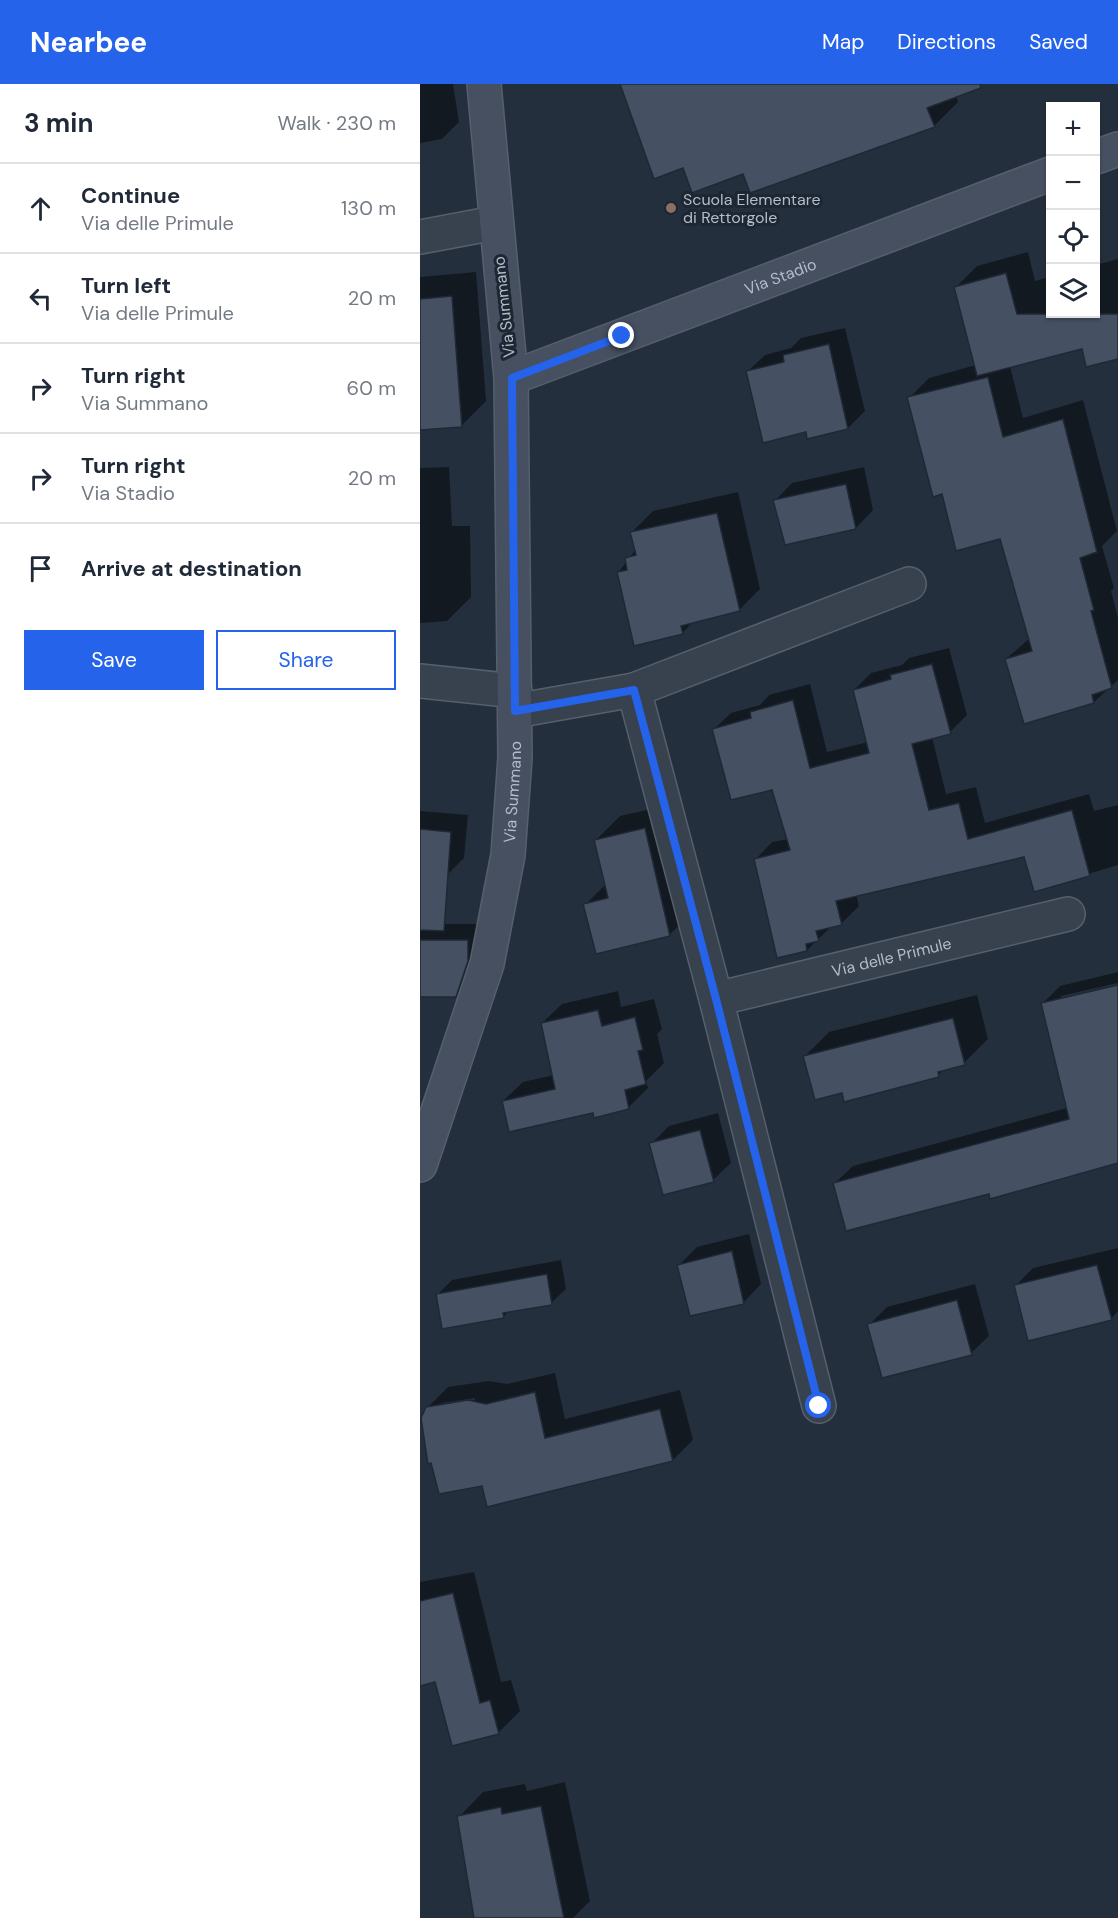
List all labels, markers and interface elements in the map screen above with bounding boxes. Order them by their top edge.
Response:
text: Nearbee [30,24,147,61]
text: Map [822,28,864,56]
text: Directions [897,28,996,56]
text: Saved [1029,28,1088,56]
map controls [1046,102,1100,318]
button: + [1046,102,1100,156]
text: 3 min [24,106,93,140]
text: Walk · 230 m [277,110,396,136]
button: − [1046,156,1100,210]
text: Continue [81,181,180,210]
place label: Scuola Elementare di Rettorgole [683,189,821,228]
icon: ahead [24,192,57,225]
text: 130 m [341,195,396,221]
marker: Scuola Elementare di Rettorgole [664,201,678,215]
text: Via delle Primule [81,210,234,236]
button: locate [1046,210,1100,264]
street label: Via Stadio [741,253,819,299]
street label: Via Summano [488,255,520,359]
button: layers [1046,264,1100,318]
text: Turn left [81,271,171,300]
icon: left [24,282,57,315]
text: 20 m [348,285,396,311]
text: Via delle Primule [81,300,234,326]
route end [608,322,634,348]
text: Turn right [81,361,186,390]
icon: right [24,372,57,405]
text: 60 m [347,375,396,401]
text: Via Summano [81,390,208,416]
text: Turn right [81,451,186,480]
icon: right [24,462,57,495]
text: 20 m [348,465,396,491]
text: Via Stadio [81,480,175,506]
icon: arrive [24,552,57,585]
text: Arrive at destination [81,554,302,583]
button: Save [24,630,204,690]
button: Share [216,630,396,690]
street label: Via Summano [498,741,526,844]
street label: Via delle Primule [829,932,953,981]
route start [805,1392,831,1418]

